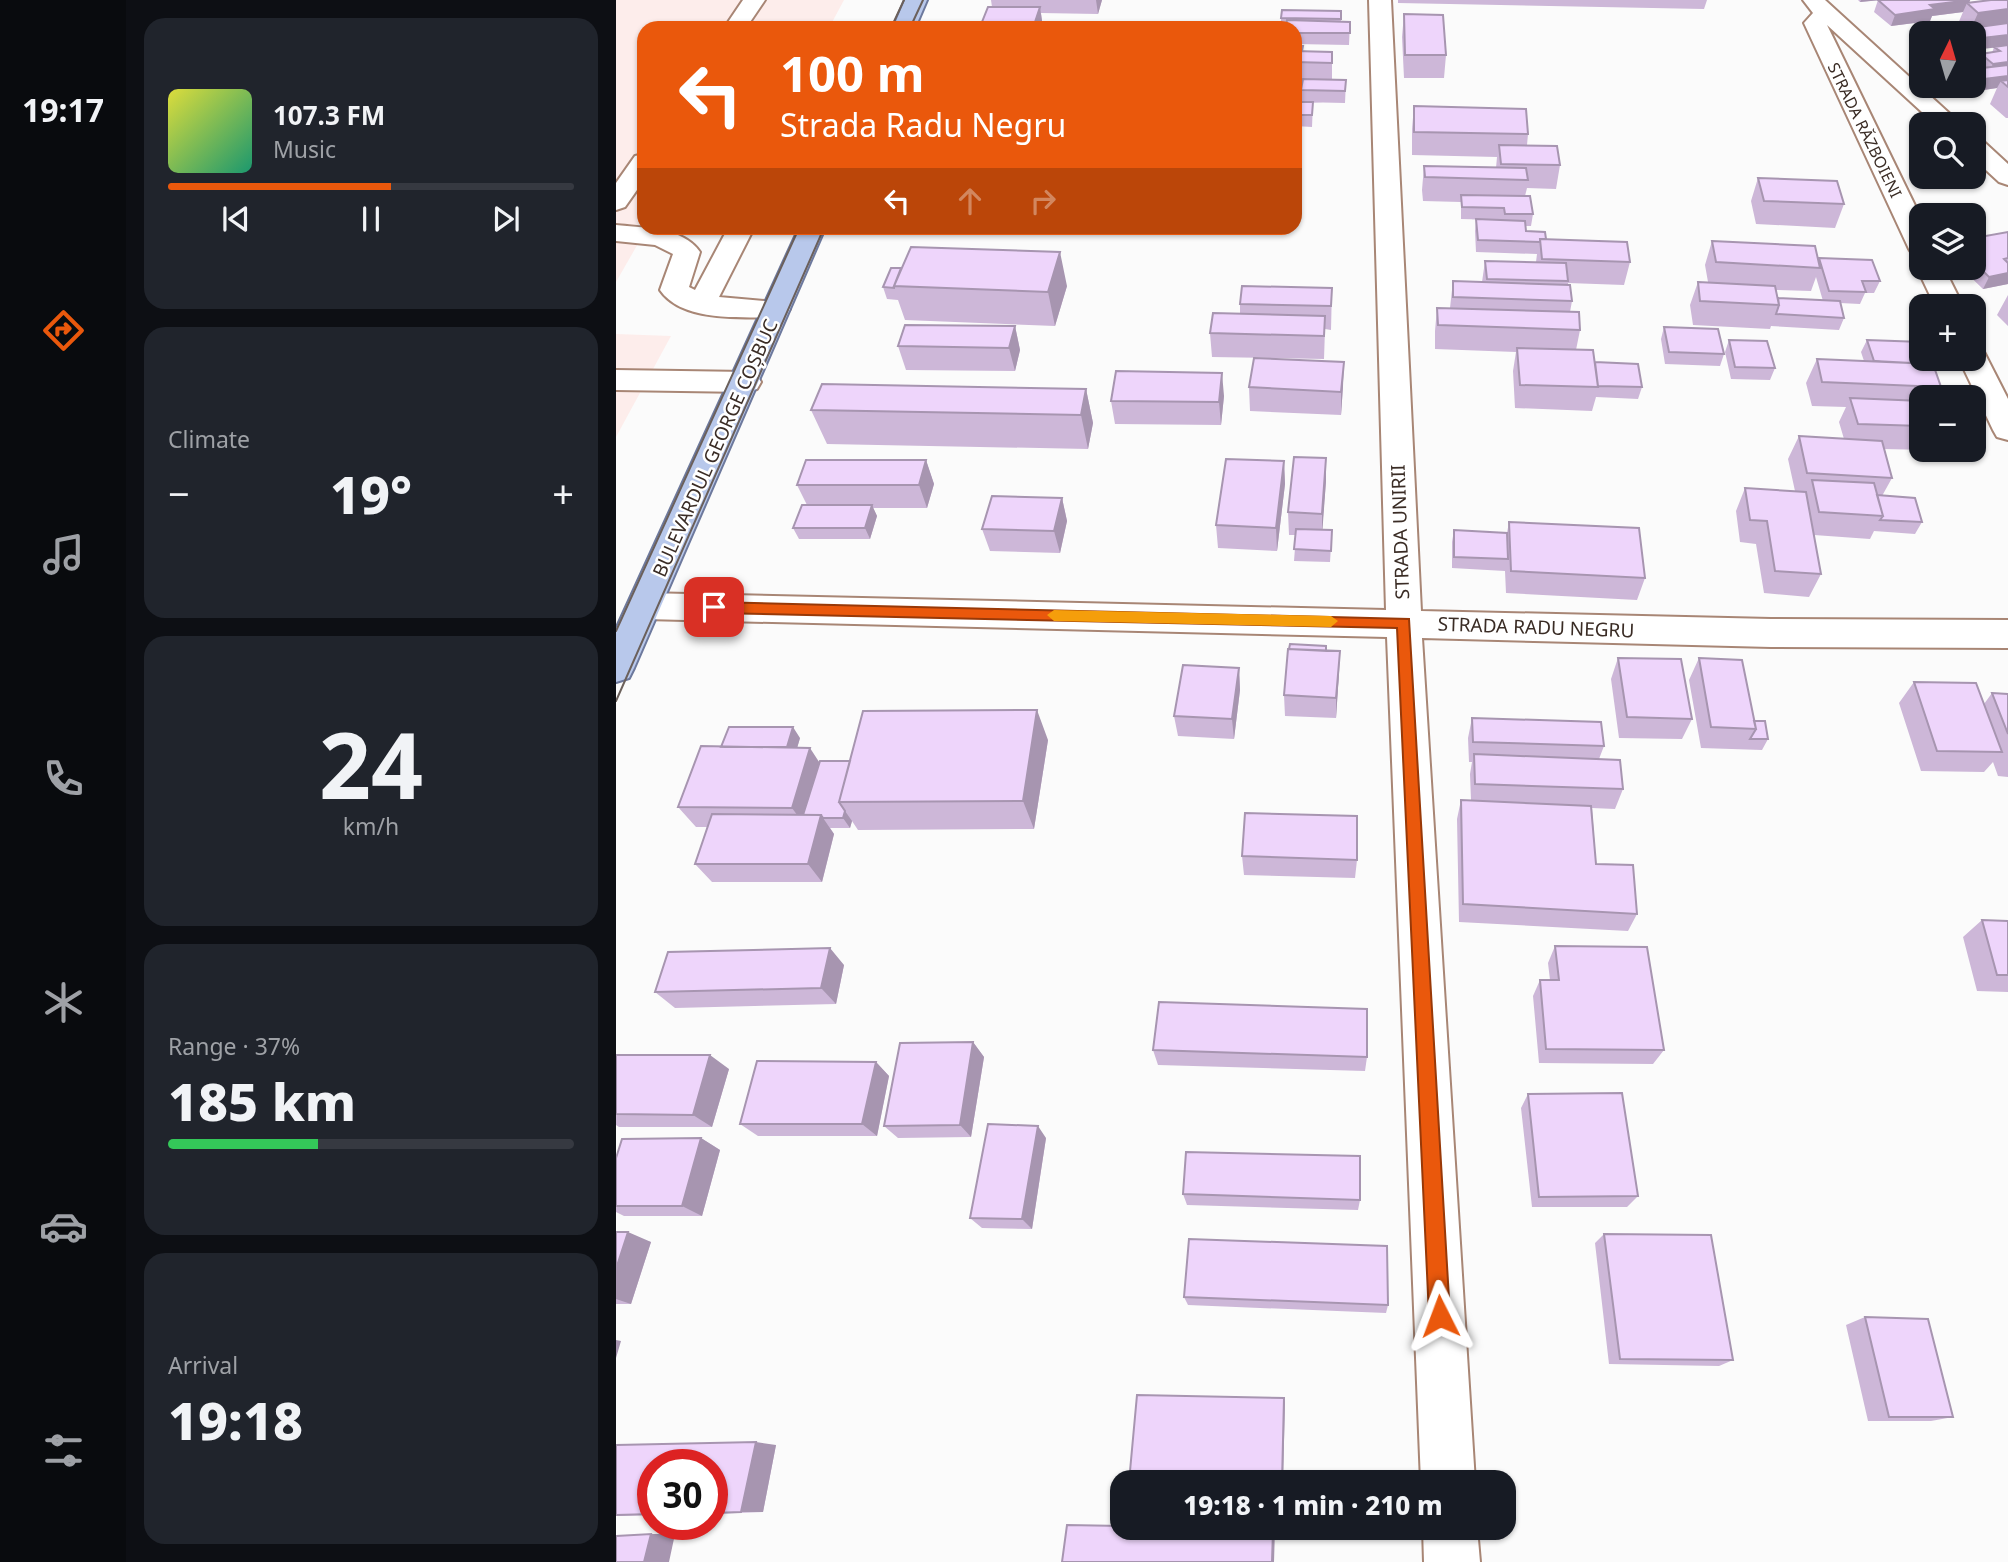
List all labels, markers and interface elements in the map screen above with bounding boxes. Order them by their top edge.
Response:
north arrow [1909,21,1986,98]
map controls [1909,21,1986,462]
text: 100 m [780,40,925,106]
icon: left [665,49,756,140]
street label: STRADA RĂZBOIENI [1823,59,1907,201]
text: 19:17 [22,88,104,131]
text: 107.3 FM [273,97,385,133]
text: Strada Radu Negru [780,103,1066,146]
button: search [1909,112,1986,189]
text: Music [273,133,336,165]
icon: left [878,182,916,220]
icon: ahead [951,182,989,220]
icon: right [1024,182,1062,220]
icon: previous [217,200,255,238]
icon: pause [352,200,390,238]
icon: next [487,200,525,238]
button: layers [1909,203,1986,280]
button: + [1909,294,1986,371]
icon: directions [39,306,88,355]
street label: BULEVARDUL GEORGE COȘBUC [646,315,784,581]
button: − [1909,385,1986,462]
text: Climate [168,423,250,455]
text: 19° [330,458,412,529]
street label: STRADA UNIRII [1385,464,1415,600]
text: − [168,467,190,519]
text: + [552,467,574,519]
icon: music [39,530,88,579]
pin [684,577,744,637]
icon: arrive [695,588,733,626]
street label: STRADA RADU NEGRU [1437,611,1635,643]
text: 24 [319,702,423,826]
icon: phone [39,754,88,803]
text: km/h [343,810,399,842]
icon: climate [39,978,88,1027]
text: Range · 37% [168,1030,300,1062]
text: 185 km [168,1065,356,1136]
icon: car [39,1202,88,1251]
position arrow [1403,1279,1477,1353]
text: Arrival [168,1349,238,1381]
text: 19:18 [168,1384,303,1455]
icon: filters [39,1426,88,1475]
speed limit sign: 30 [637,1449,728,1540]
text: 19:18 · 1 min · 210 m [1183,1487,1443,1523]

